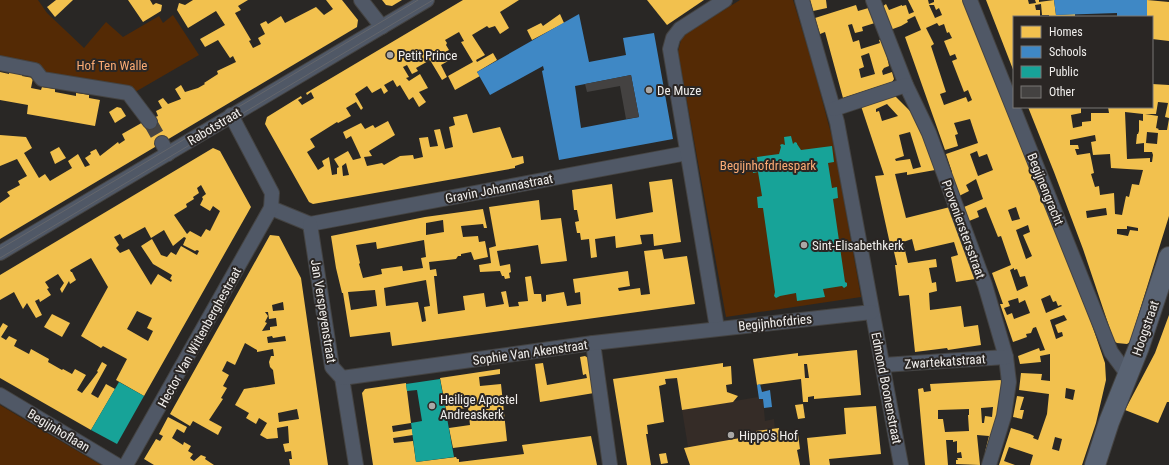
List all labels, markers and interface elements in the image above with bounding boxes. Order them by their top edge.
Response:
legend [1013,16,1153,108]
text: Homes [1049,25,1083,39]
text: Schools [1049,45,1087,59]
place label: Petit Prince [398,48,457,63]
marker: Petit Prince [385,50,395,60]
park label: Hof Ten Walle [77,58,147,73]
text: Public [1049,65,1079,79]
place label: De Muze [657,83,701,98]
marker: De Muze [644,85,654,95]
text: Other [1049,85,1075,99]
street label: Rabotstraat [185,105,244,148]
street label: Begijnengracht [1024,151,1067,228]
park label: Begijnhofdriespark [720,158,816,173]
street label: Gravin Johannastraat [444,171,554,206]
street label: Provenierstersstraat [939,178,988,281]
place label: Sint-Elisabethkerk [812,238,904,253]
marker: Sint-Elisabethkerk [799,240,809,250]
street label: Jan Verspeyenstraat [308,258,339,364]
street label: Hector Van Wittenberghestraat [155,264,244,410]
street label: Hoogstraat [1129,298,1162,358]
street label: Begijnhofdries [737,311,813,334]
street label: Edmond Boonenstraat [868,331,905,445]
street label: Sophie Van Akenstraat [472,337,589,368]
street label: Zwartekatstraat [904,351,986,372]
place label: Heilige Apostel Andreaskerk [440,392,518,422]
marker: Heilige Apostel Andreaskerk [427,401,437,411]
street label: Begijnhoflaan [25,406,93,455]
place label: Hippo's Hof [739,428,798,443]
marker: Hippo's Hof [726,430,736,440]

